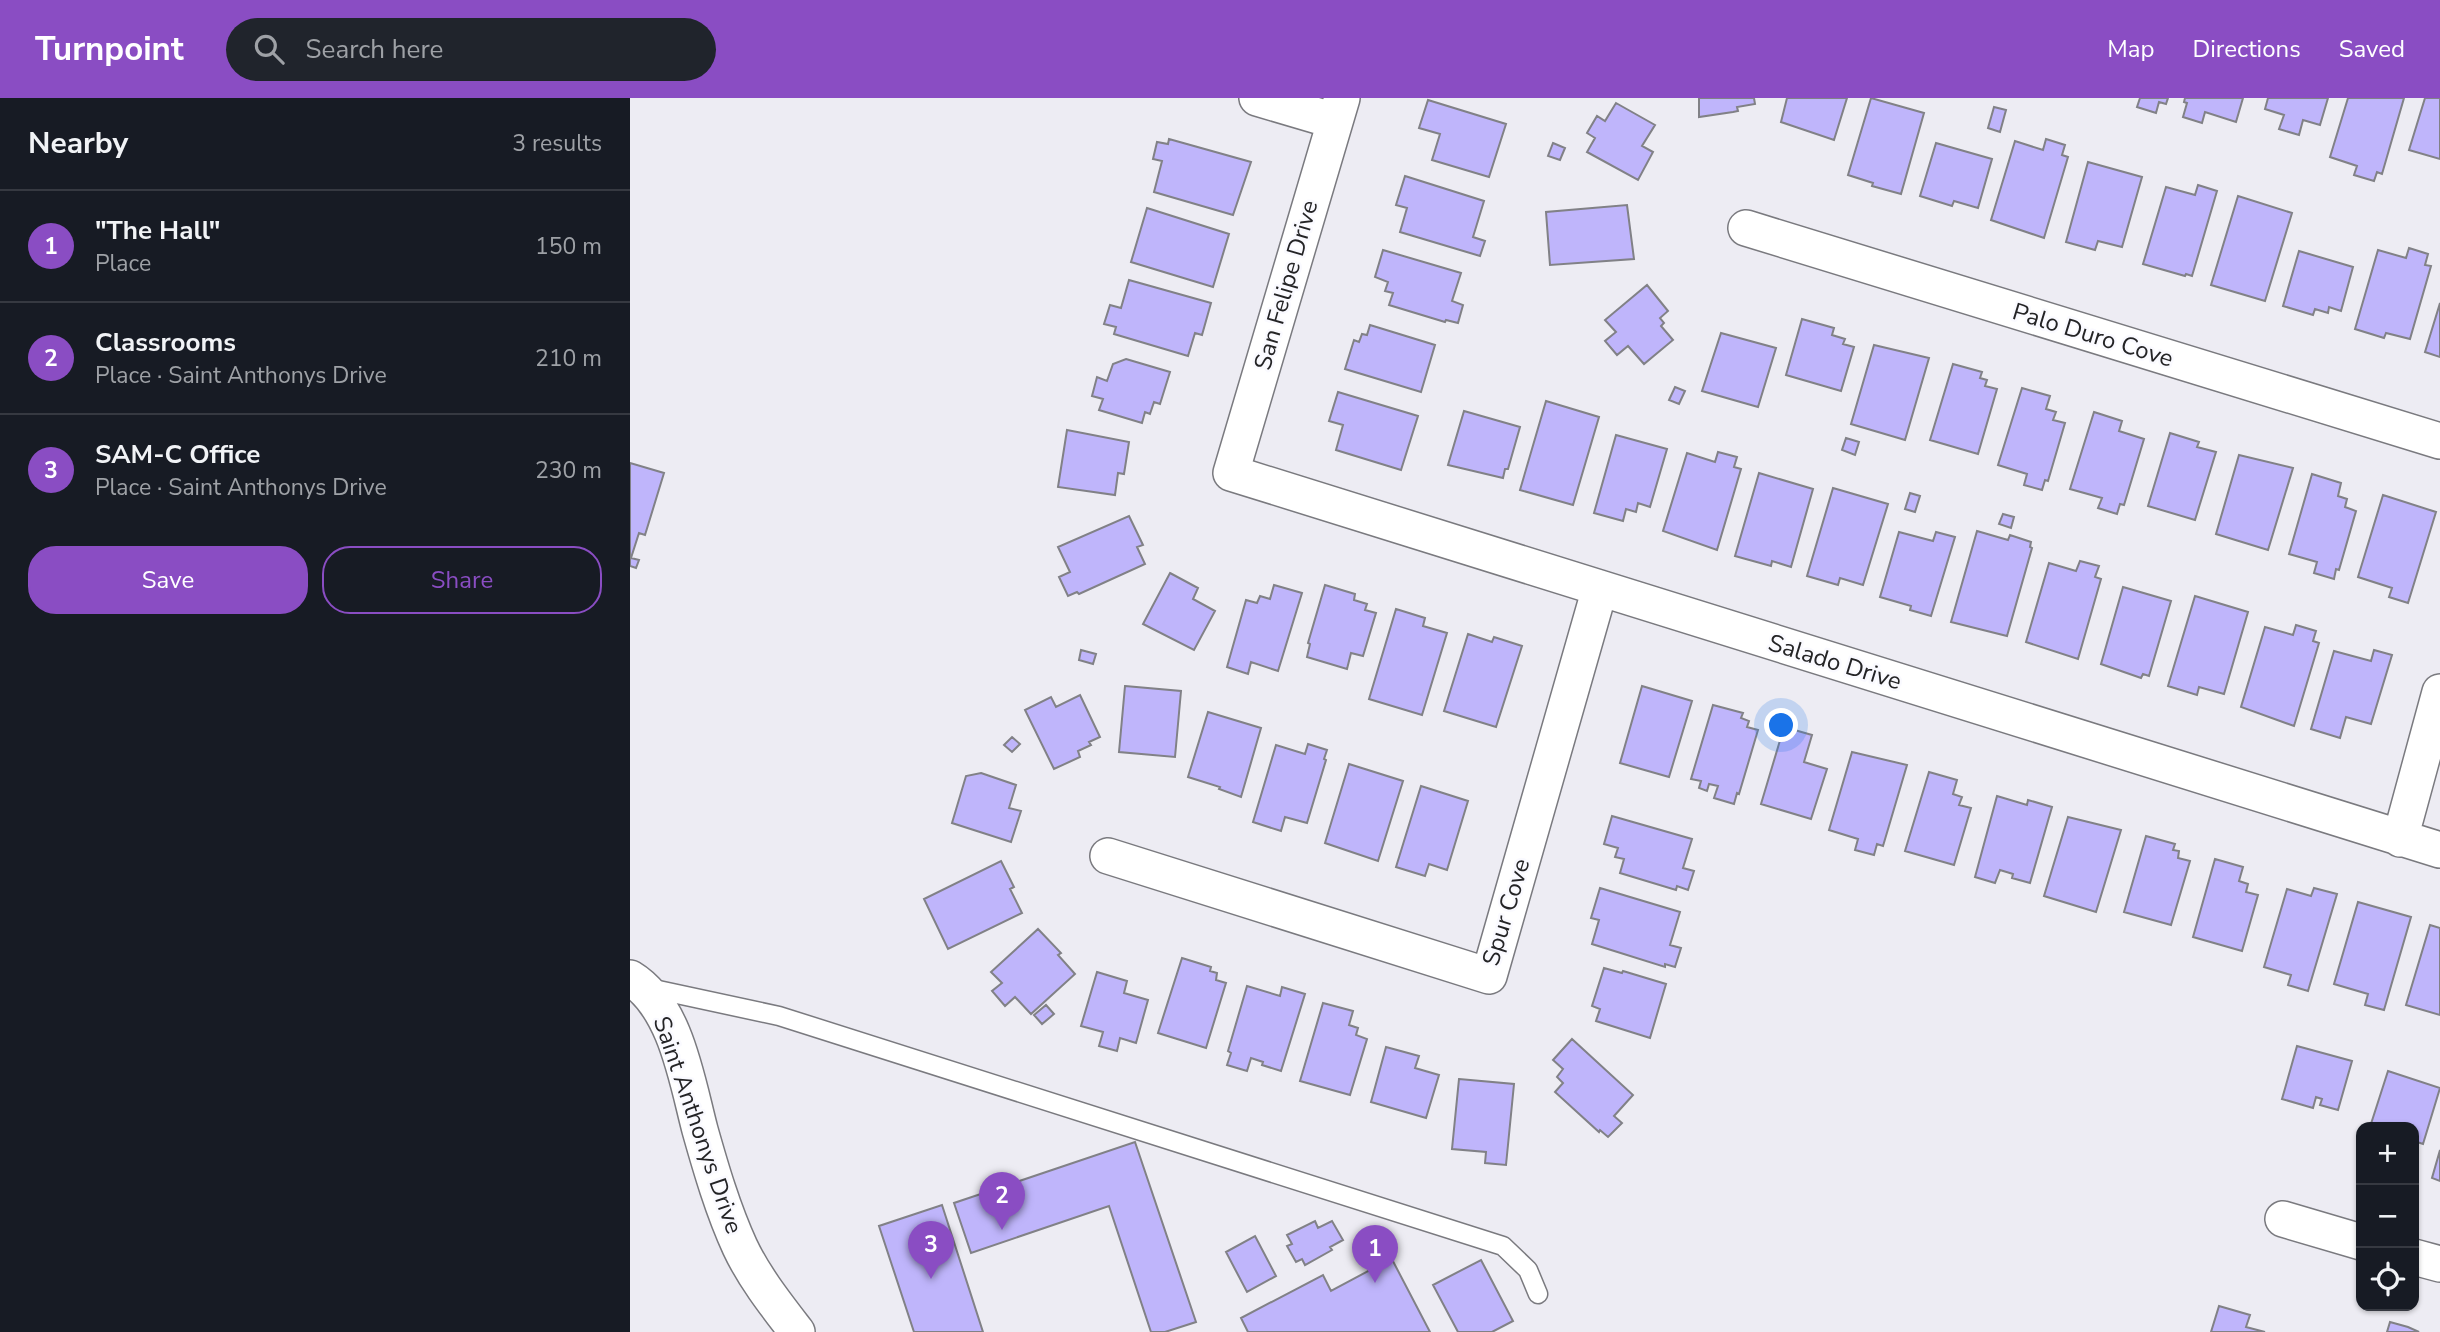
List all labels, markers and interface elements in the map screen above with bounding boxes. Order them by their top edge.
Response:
search box [226,18,716,81]
text: Turnpoint [35,27,184,72]
icon: search [250,30,288,68]
text: Search here [306,32,443,67]
text: Map [2107,33,2154,65]
text: Directions [2192,33,2301,65]
text: Saved [2339,33,2405,65]
text: Nearby [28,123,128,164]
text: 3 results [512,128,602,159]
street label: San Felipe Drive [1246,196,1326,374]
text: "The Hall" [95,213,220,248]
text: 1 [44,231,58,262]
text: 150 m [535,231,602,262]
text: Place [95,248,151,279]
street label: Palo Duro Cove [2009,295,2177,375]
text: Classrooms [95,325,236,360]
text: 2 [44,343,58,374]
text: 210 m [535,343,602,374]
text: Place · Saint Anthonys Drive [95,360,387,391]
text: SAM-C Office [95,437,260,472]
text: 3 [44,455,58,486]
text: 230 m [535,455,602,486]
text: Place · Saint Anthonys Drive [95,472,387,503]
button: Save [28,546,308,614]
button: Share [322,546,602,614]
street label: Salado Drive [1764,627,1906,697]
your location [1764,708,1798,742]
street label: Spur Cove [1475,855,1537,969]
street label: Saint Anthonys Drive [646,1012,750,1238]
map controls [2356,1122,2419,1311]
button: + [2356,1122,2419,1185]
pin: 2 [979,1172,1025,1230]
button: − [2356,1185,2419,1248]
pin: 3 [908,1221,954,1279]
pin: 1 [1352,1225,1398,1283]
button: locate [2356,1248,2419,1311]

